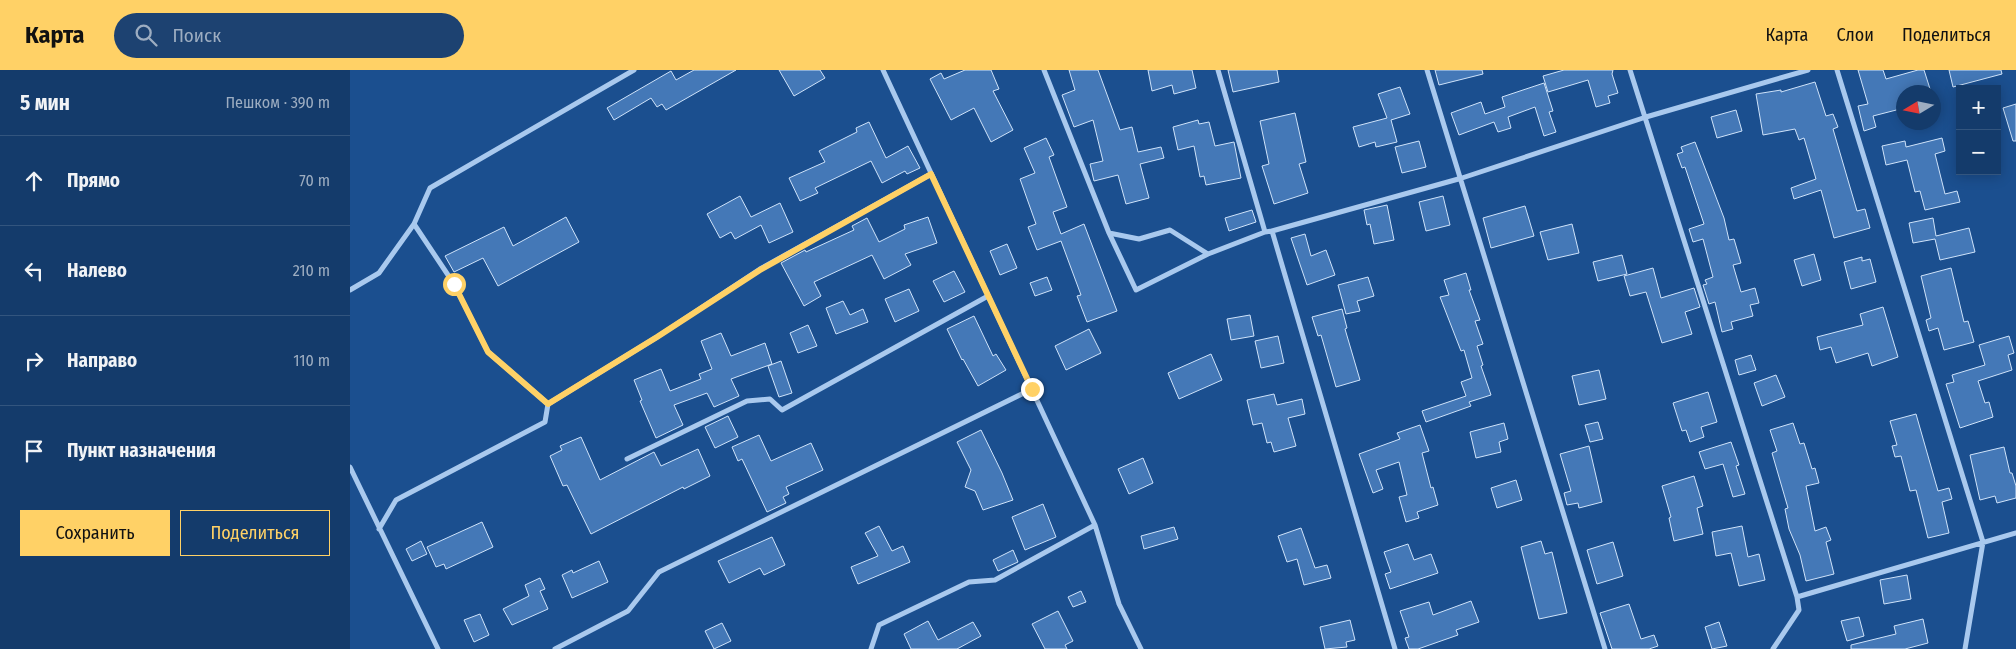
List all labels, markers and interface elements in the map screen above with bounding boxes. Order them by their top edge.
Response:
search box [114,13,464,58]
text: Карта [25,21,84,49]
icon: search [132,21,160,49]
text: Поиск [172,24,221,47]
text: Карта [1765,24,1808,46]
text: Слои [1836,24,1874,46]
text: Поделиться [1902,24,1991,46]
north arrow [1896,85,1941,130]
map controls [1956,85,2001,175]
button: + [1956,85,2001,130]
text: 5 мин [20,90,70,116]
text: Пешком · 390 m [225,93,330,112]
button: − [1956,130,2001,175]
icon: ahead [20,167,48,195]
text: Прямо [67,169,120,192]
text: 70 m [299,171,330,190]
icon: left [20,257,48,285]
text: Налево [67,259,127,282]
text: 210 m [293,261,330,280]
route start [443,273,466,296]
icon: right [20,347,48,375]
text: Направо [67,349,137,372]
text: 110 m [293,351,330,370]
route end [1021,378,1044,401]
icon: arrive [20,437,48,465]
text: Пункт назначения [67,439,216,462]
button: Сохранить [20,510,170,556]
button: Поделиться [180,510,330,556]

